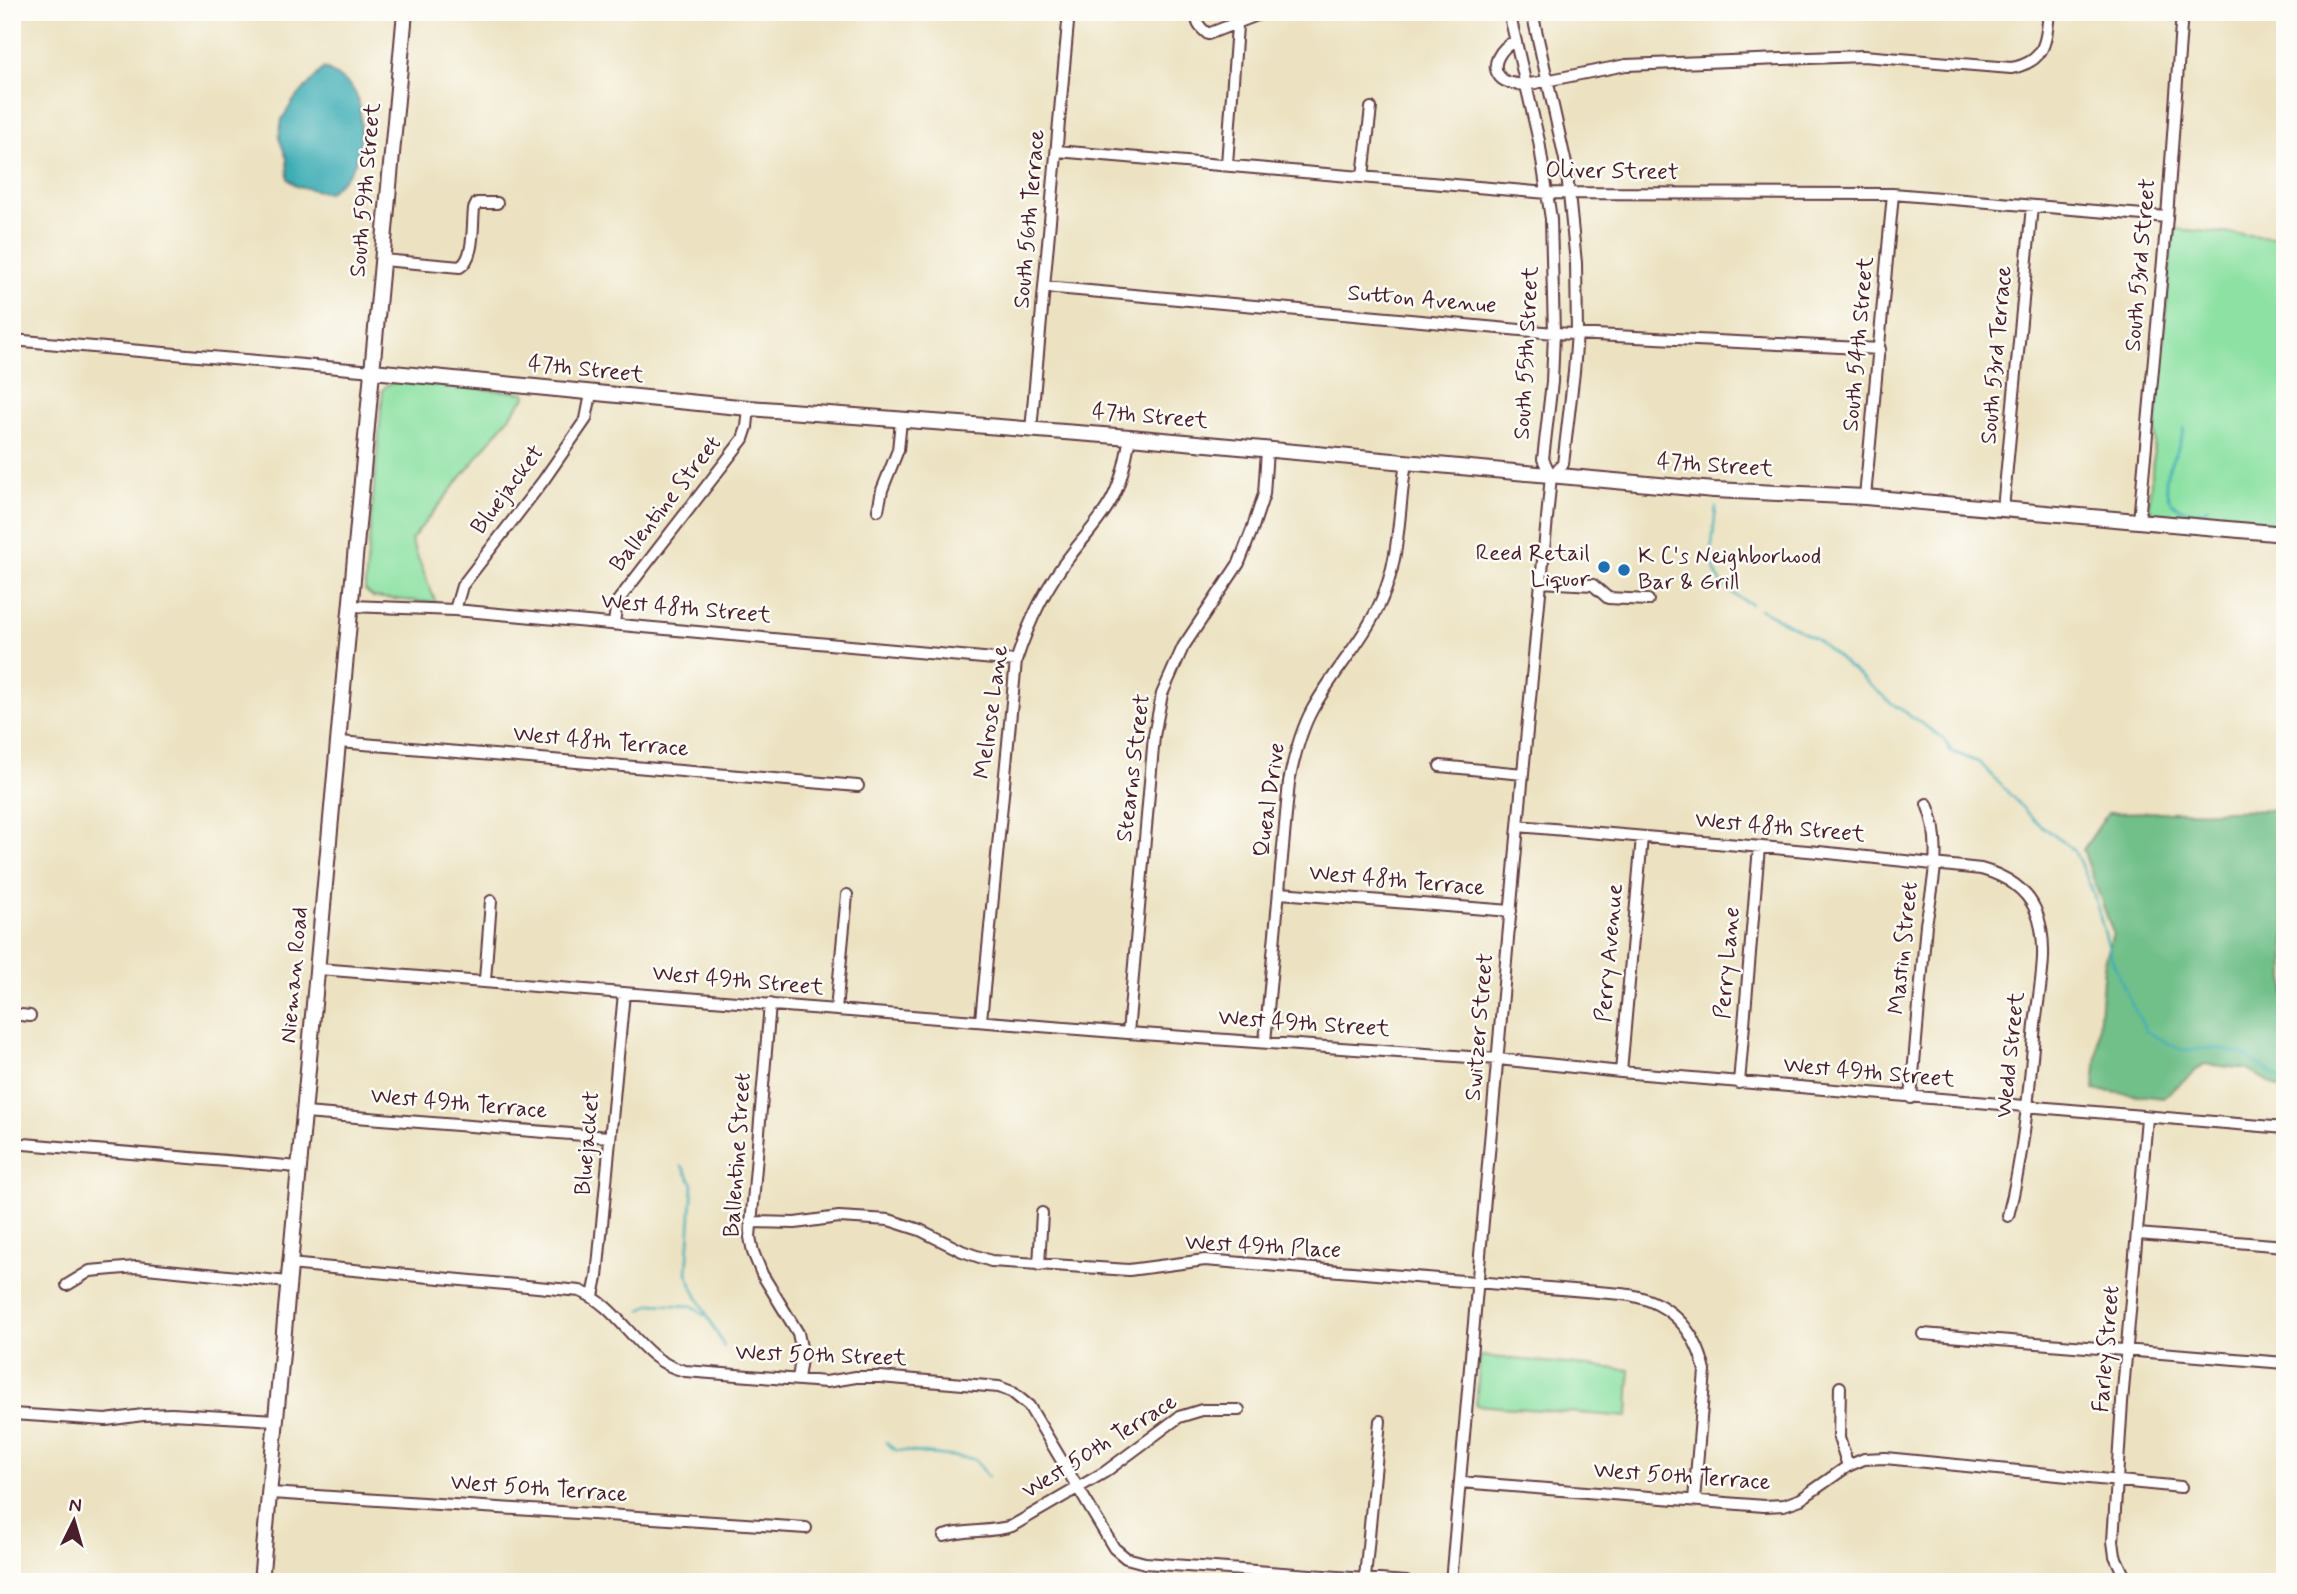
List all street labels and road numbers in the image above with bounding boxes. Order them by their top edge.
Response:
street label: South 59th Street [343,101,389,279]
street label: South 56th Terrace [1007,128,1053,310]
street label: Oliver Street [1545,156,1679,188]
street label: South 53rd Street [2118,177,2164,353]
street label: South 54th Street [1836,255,1882,433]
street label: South 53rd Terrace [1974,264,2020,446]
street label: South 55th Street [1507,265,1547,441]
street label: Sutton Avenue [1346,279,1498,321]
street label: 47th Street [527,349,646,391]
street label: 47th Street [1091,397,1210,437]
street label: Ballentine Street [603,430,729,578]
street label: Bluejacket [464,439,552,541]
street label: 47th Street [1656,447,1775,485]
street label: West 48th Street [600,587,773,631]
street label: Melrose Lane [968,643,1016,781]
street label: Stearns Street [1110,692,1158,844]
street label: West 48th Terrace [512,719,690,765]
street label: Queal Drive [1247,741,1293,859]
street label: West 48th Street [1694,806,1867,850]
street label: West 48th Terrace [1308,858,1486,904]
street label: Mastin Street [1882,880,1926,1016]
street label: Perry Avenue [1589,882,1631,1024]
street label: Nieman Road [274,906,316,1044]
street label: Perry Lane [1708,906,1748,1020]
street label: Switzer Street [1459,952,1501,1102]
street label: West 49th Street [651,959,825,1003]
street label: Wedd Street [1989,990,2033,1120]
street label: West 49th Street [1217,1003,1391,1045]
street label: West 49th Street [1782,1051,1956,1095]
street label: Ballentine Street [717,1072,759,1238]
street label: West 49th Terrace [369,1081,549,1127]
street label: Bluejacket [568,1089,608,1196]
street label: West 49th Place [1184,1228,1342,1266]
street label: Farley Street [2087,1284,2127,1414]
street label: West 50th Street [735,1338,908,1374]
street label: West 50th Terrace [1017,1387,1183,1507]
street label: West 50th Terrace [1592,1456,1772,1498]
street label: West 50th Terrace [449,1468,629,1510]

